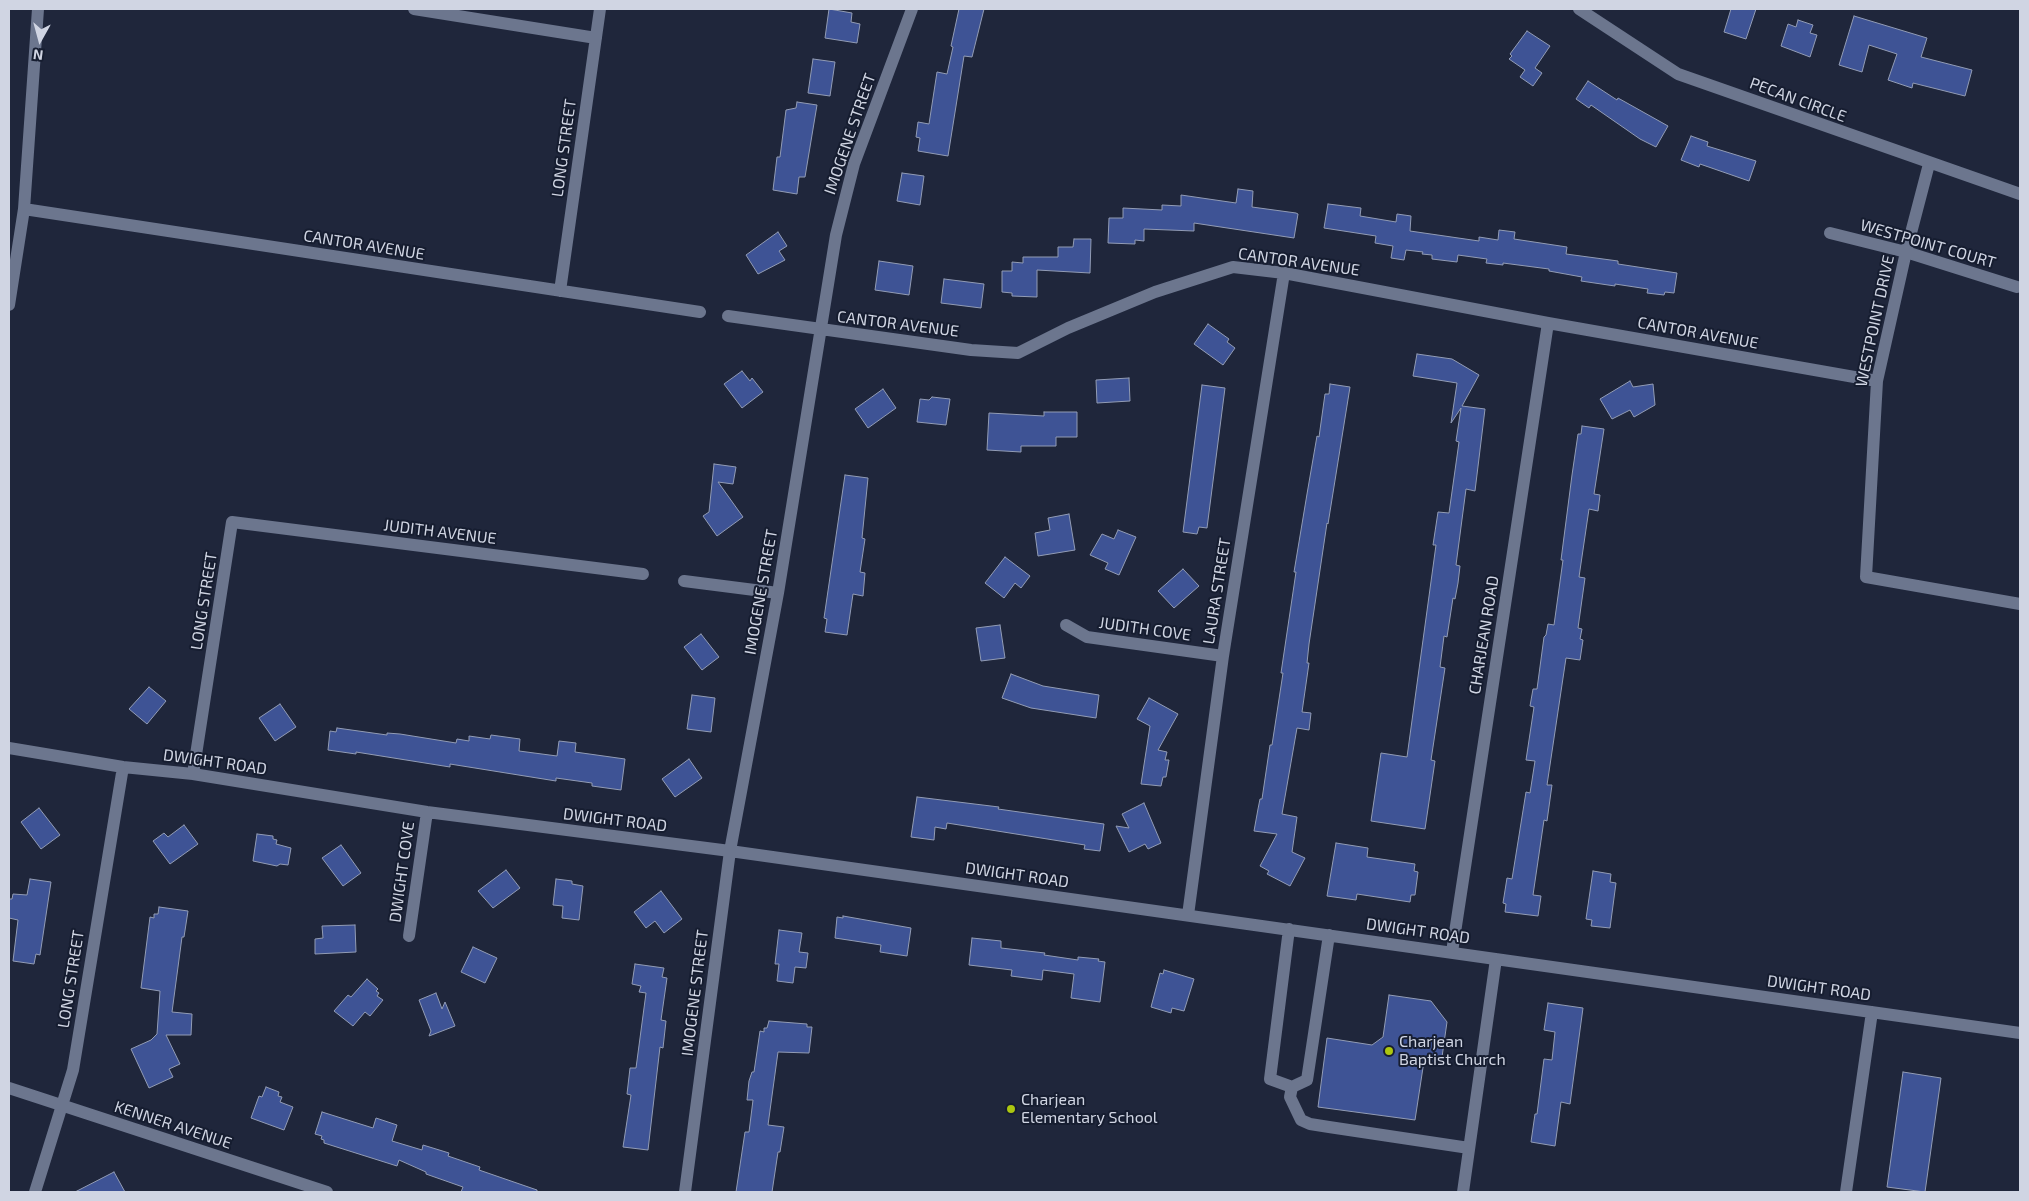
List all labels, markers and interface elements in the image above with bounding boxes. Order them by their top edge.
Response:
north arrow [15,15,65,65]
text: N [32,46,44,64]
street label: IMOGENE STREET [820,71,880,197]
street label: PECAN CIRCLE [1747,74,1849,126]
street label: LONG STREET [548,98,580,198]
street label: WESTPOINT COURT [1858,215,1998,273]
street label: CANTOR AVENUE [302,226,426,264]
street label: CANTOR AVENUE [1237,244,1361,280]
street label: WESTPOINT DRIVE [1852,253,1898,389]
street label: CANTOR AVENUE [836,307,960,341]
street label: CANTOR AVENUE [1636,313,1760,353]
street label: JUDITH AVENUE [383,516,497,548]
street label: IMOGENE STREET [741,528,781,656]
street label: LAURA STREET [1199,536,1235,646]
street label: LONG STREET [187,551,221,651]
street label: CHARJEAN ROAD [1465,574,1503,696]
street label: JUDITH COVE [1098,613,1192,645]
street label: DWIGHT ROAD [162,745,268,779]
street label: DWIGHT ROAD [562,804,668,836]
street label: DWIGHT COVE [385,820,419,924]
street label: DWIGHT ROAD [964,858,1070,892]
street label: DWIGHT ROAD [1365,914,1471,948]
street label: LONG STREET [54,929,88,1029]
street label: IMOGENE STREET [678,929,712,1057]
street label: DWIGHT ROAD [1766,971,1872,1005]
place label: Charjean Baptist Church [1399,1032,1506,1070]
marker: Charjean Baptist Church [1383,1045,1395,1057]
place label: Charjean Elementary School [1021,1090,1158,1128]
street label: KENNER AVENUE [112,1097,234,1153]
marker: Charjean Elementary School [1005,1103,1017,1115]

